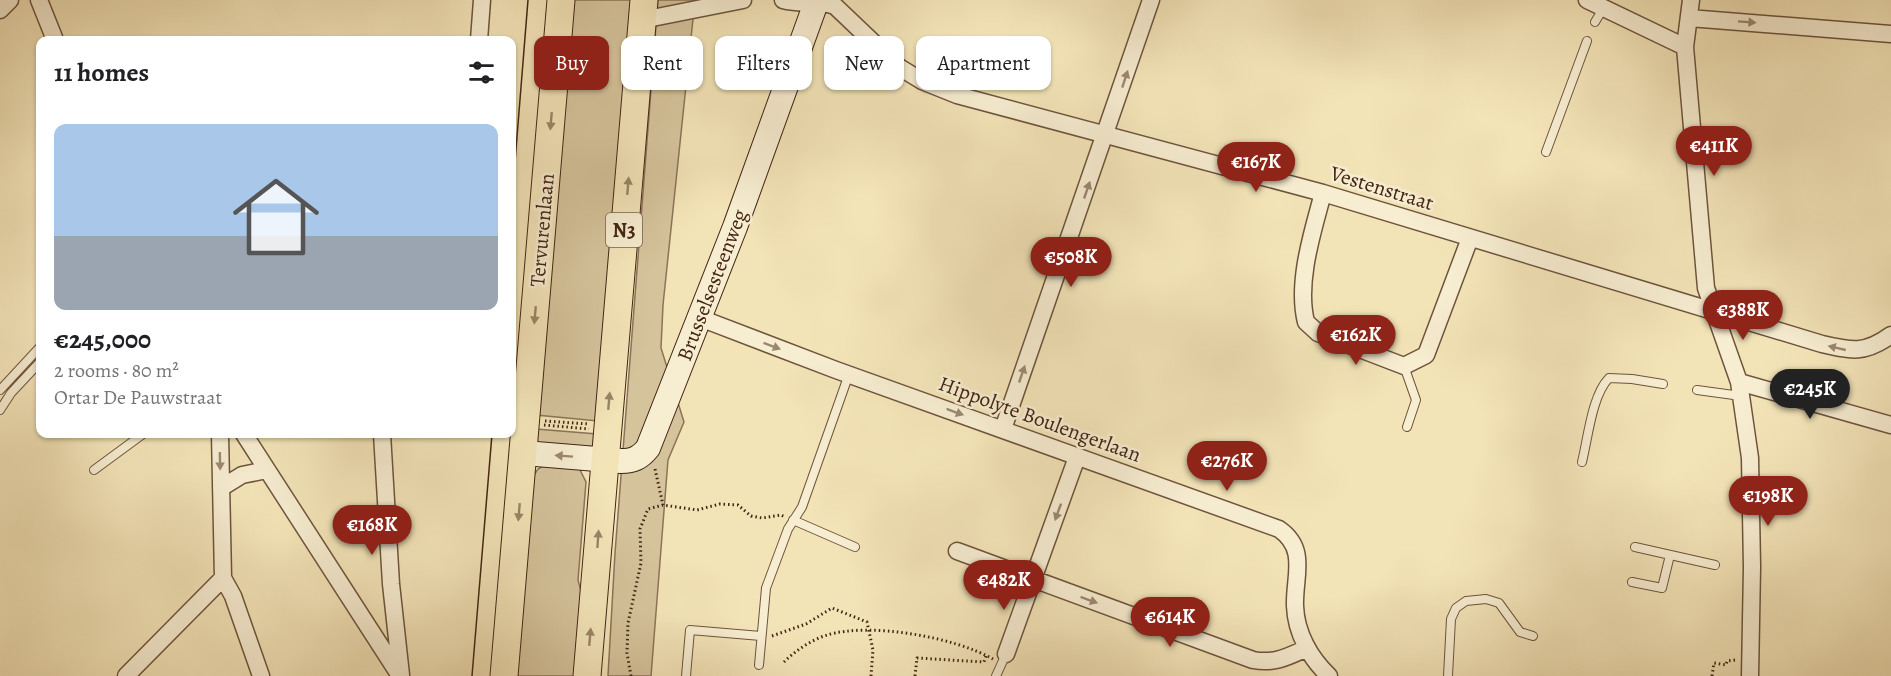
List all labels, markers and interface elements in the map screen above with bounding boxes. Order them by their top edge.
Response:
one-way arrow [1738,18,1757,27]
chip: Buy [534,36,609,90]
chip: Rent [621,36,703,90]
chip: Filters [715,36,812,90]
chip: New [824,36,904,90]
chip: Apartment [916,36,1051,90]
text: 11 homes [54,55,149,90]
icon: filters [465,56,498,89]
one-way arrow [1120,70,1130,88]
one-way arrow [546,112,556,131]
pin: €411K [1672,126,1756,177]
text: €411K [1690,132,1738,159]
pin: €167K [1214,142,1298,193]
text: €167K [1231,148,1281,175]
street label: Vestenstraat [1326,159,1437,217]
icon: home [222,163,330,271]
street label: Tervurenlaan [523,172,561,288]
one-way arrow [623,177,633,196]
one-way arrow [1082,181,1092,199]
street label: Brusselsesteenweg [670,205,754,365]
road number: N3 [606,213,642,247]
pin: €508K [1029,237,1113,288]
text: €508K [1045,243,1097,270]
pin: €388K [1701,290,1785,341]
text: €388K [1717,296,1769,323]
one-way arrow [530,306,540,325]
pin: €162K [1314,315,1398,366]
text: €162K [1331,321,1381,348]
text: €245,000 [54,322,151,357]
one-way arrow [763,342,781,351]
one-way arrow [1828,342,1846,352]
text: 2 rooms · 80 m² [54,357,179,384]
one-way arrow [1018,365,1028,383]
street label: Hippolyte Boulengerlaan [935,369,1145,469]
pin: €245K [1768,369,1852,420]
text: €245K [1784,375,1836,402]
text: Ortar De Pauwstraat [54,384,222,411]
one-way arrow [605,392,614,411]
one-way arrow [946,408,964,418]
pin: €276K [1185,441,1269,492]
text: €276K [1201,447,1253,474]
one-way arrow [216,451,225,470]
one-way arrow [555,452,574,461]
pin: €198K [1726,476,1810,527]
text: €198K [1743,482,1793,509]
one-way arrow [514,502,524,521]
one-way arrow [1052,503,1062,521]
pin: €168K [330,505,414,556]
text: €168K [347,511,397,538]
one-way arrow [594,530,603,549]
pin: €482K [962,560,1046,611]
text: €482K [977,566,1031,593]
one-way arrow [1080,596,1098,605]
pin: €614K [1128,597,1212,648]
text: €614K [1145,603,1195,630]
one-way arrow [586,627,595,646]

